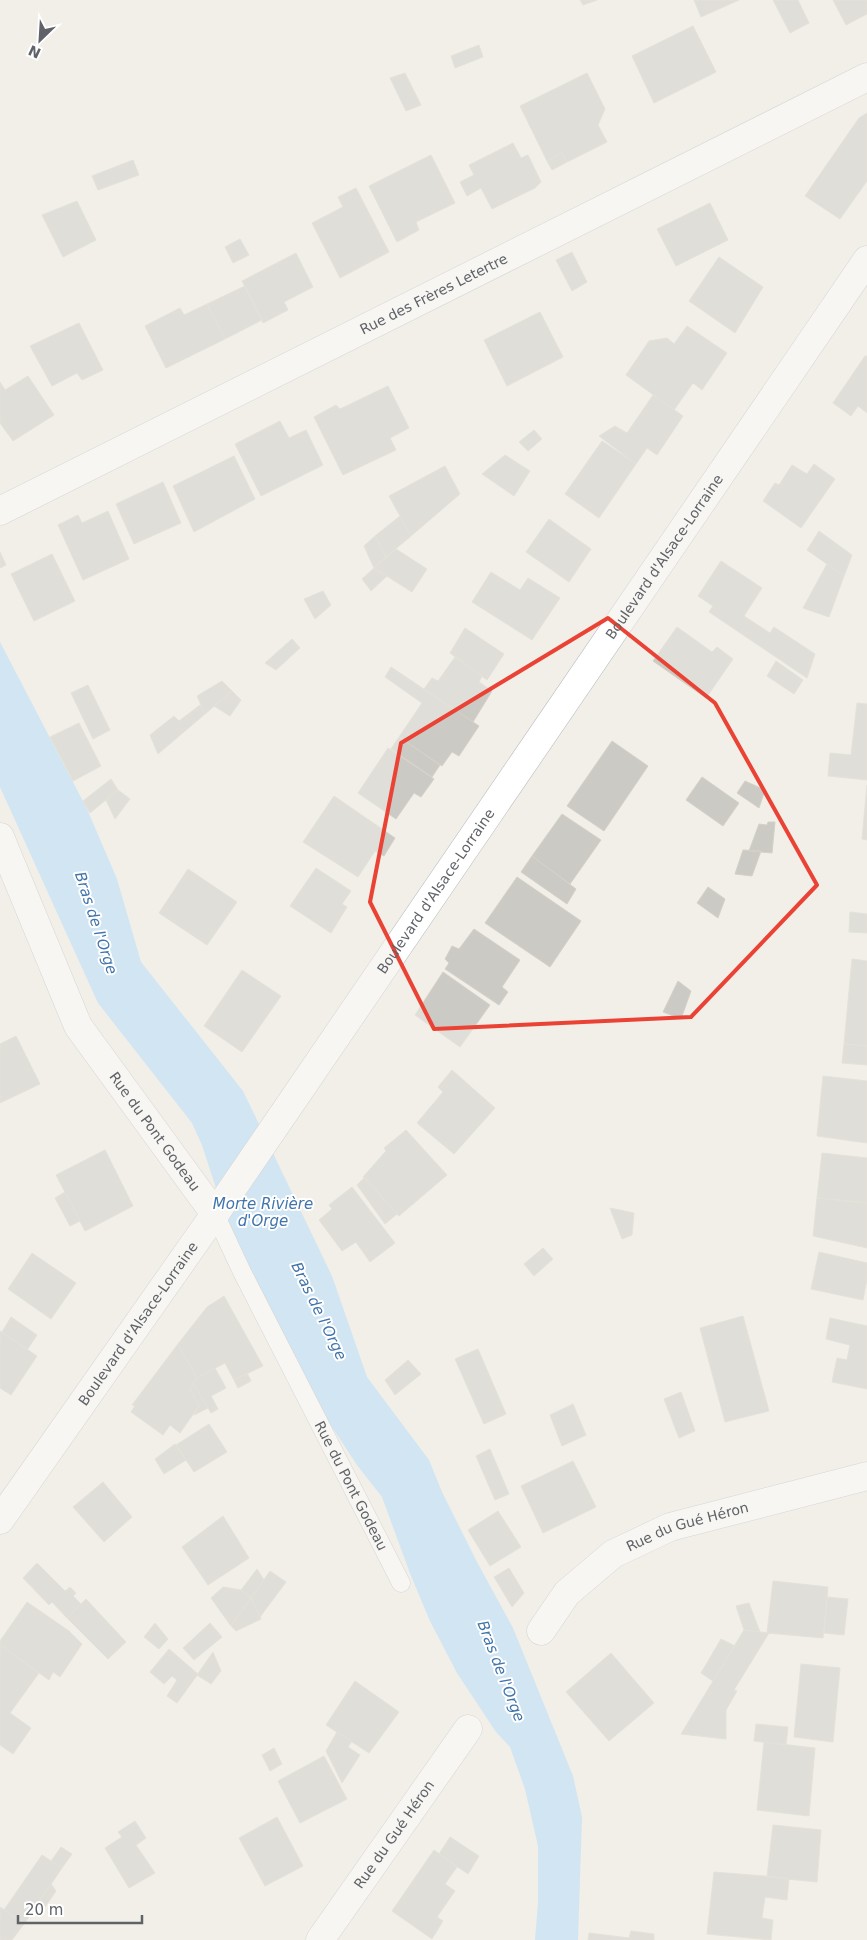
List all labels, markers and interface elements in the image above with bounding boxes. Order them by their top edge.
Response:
north arrow [15,15,65,65]
text: N [26,42,43,62]
street label: Rue des Frères Letertre [357,250,510,338]
street label: Boulevard d'Alsace-Lorraine [602,471,726,642]
street label: Boulevard d'Alsace-Lorraine [374,806,498,977]
water label: Bras de l'Orge [71,869,121,977]
street label: Rue du Pont Godeau [106,1069,203,1194]
water label: Morte Rivière d'Orge [213,1195,313,1230]
street label: Boulevard d'Alsace-Lorraine [75,1239,201,1409]
water label: Bras de l'Orge [288,1259,350,1363]
street label: Rue du Pont Godeau [312,1418,391,1553]
street label: Rue du Gué Héron [624,1499,750,1555]
water label: Bras de l'Orge [473,1618,529,1724]
street label: Rue du Gué Héron [351,1777,437,1891]
scale bar [18,1892,141,1924]
text: 20 m [25,1901,63,1919]

